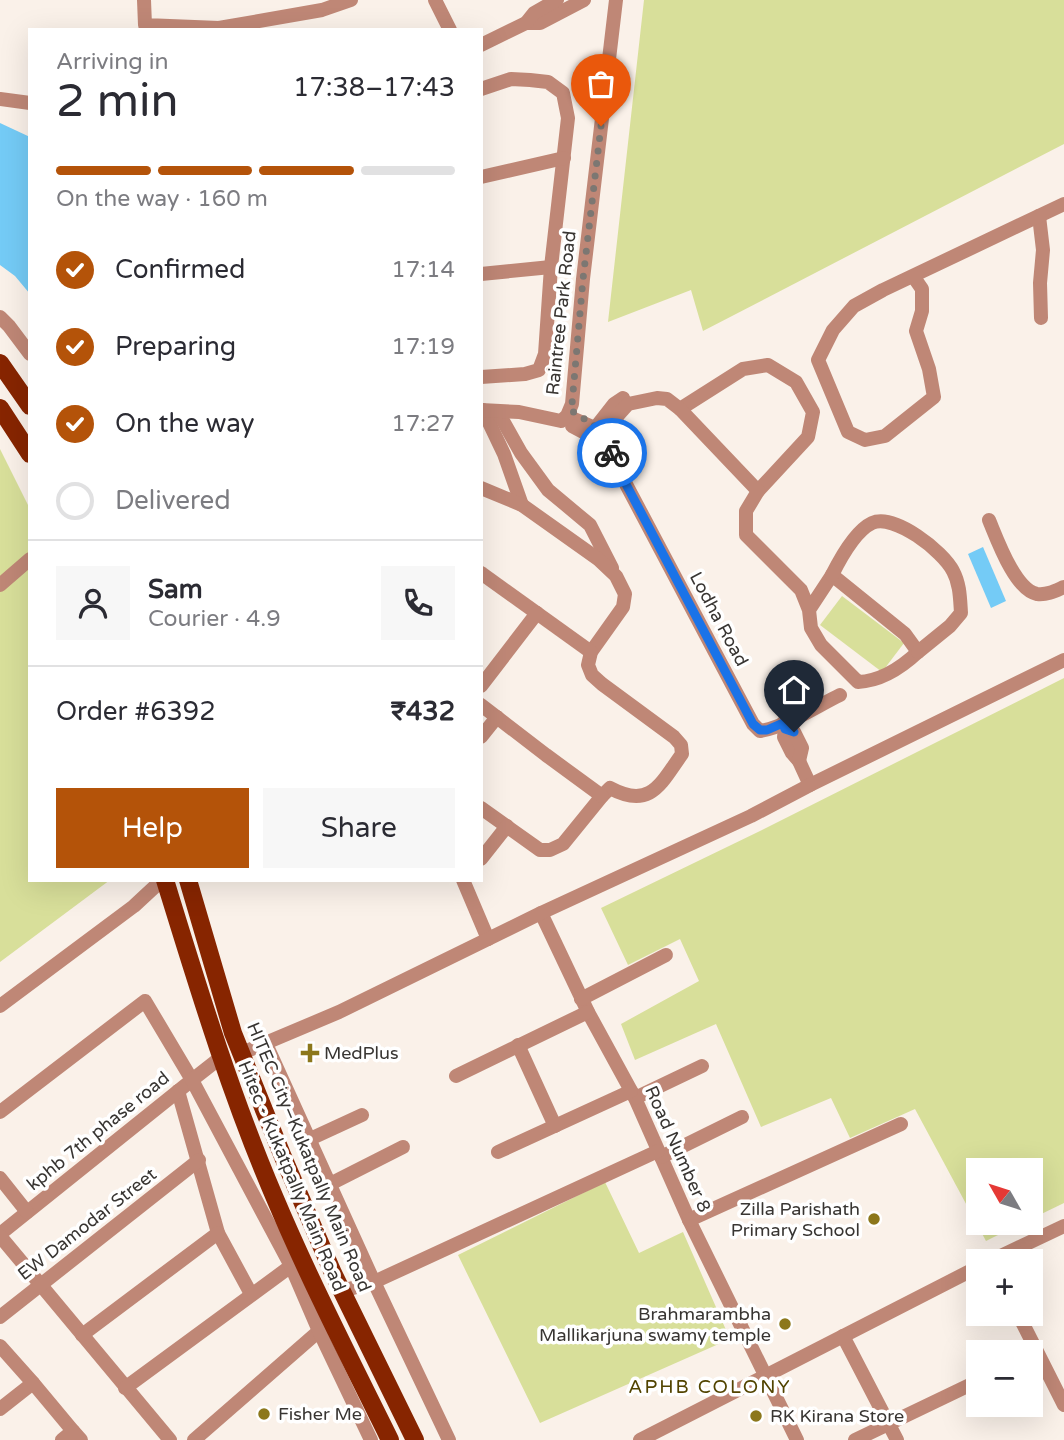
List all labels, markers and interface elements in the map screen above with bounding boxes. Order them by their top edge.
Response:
text: Arriving in [56,48,169,76]
pin [571,54,631,126]
icon: bag [582,65,620,103]
text: 17:38–17:43 [293,72,455,103]
text: 2 min [56,74,179,129]
text: On the way · 160 m [56,185,268,213]
street label: Raintree Park Road [541,230,581,396]
icon: check [56,251,94,289]
text: Confirmed [115,254,245,285]
text: 17:14 [391,256,455,284]
icon: check [56,328,94,366]
text: Preparing [115,331,236,362]
text: 17:19 [391,333,455,361]
icon: check [56,405,94,443]
text: On the way [115,408,255,439]
text: 17:27 [391,410,455,438]
courier [577,418,647,488]
icon: bike [593,434,631,472]
text: Delivered [115,485,231,516]
button: person [56,566,130,640]
button: phone [381,566,455,640]
street label: Lodha Road [685,568,753,670]
text: Sam [148,574,203,605]
text: Courier · 4.9 [148,605,281,633]
pin [764,660,824,732]
icon: home [775,671,813,709]
text: Order #6392 [56,696,216,727]
text: ₹432 [391,696,455,727]
button: Help [56,788,249,868]
button: Share [263,788,455,868]
street label: HITEC City–Kukatpally Main Road [242,1019,376,1295]
place label: MedPlus [324,1042,399,1064]
marker: MedPlus [302,1045,318,1061]
street label: Hitec - Kukatpally Main Road [233,1057,351,1295]
street label: kphb 7th phase road [22,1067,174,1195]
street label: Road Number 8 [640,1082,716,1216]
north arrow [966,1158,1043,1236]
map controls [966,1158,1043,1417]
street label: EW Damodar Street [13,1163,161,1285]
place label: Zilla Parishath Primary School [731,1198,860,1241]
marker: Zilla Parishath Primary School [866,1211,882,1227]
button: + [966,1249,1043,1326]
place label: Brahmarambha Mallikarjuna swamy temple [539,1303,771,1346]
marker: Brahmarambha Mallikarjuna swamy temple [777,1316,793,1332]
button: − [966,1340,1043,1417]
district label: APHB COLONY [628,1376,792,1398]
place label: Fisher Me [278,1403,362,1425]
place label: RK Kirana Store [770,1405,904,1427]
marker: Fisher Me [256,1406,272,1422]
marker: RK Kirana Store [748,1408,764,1424]

